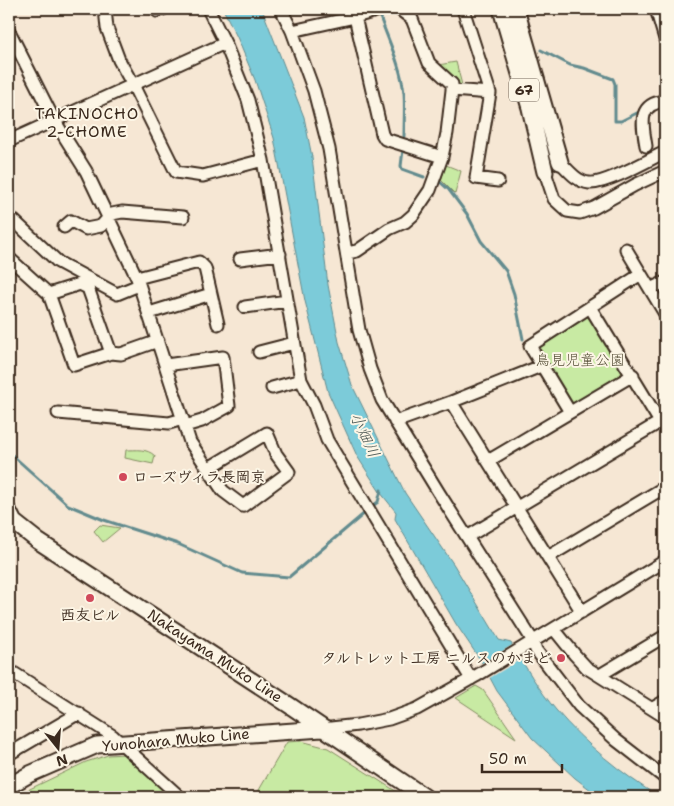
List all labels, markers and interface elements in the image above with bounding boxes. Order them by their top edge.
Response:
road number: 67 [509,78,539,102]
district label: TAKINOCHO 2-CHOME [35,103,139,142]
park label: 鳥見児童公園 [535,350,625,370]
water label: 小畑川 [345,409,385,461]
place label: ローズヴィラ長岡京 [133,467,265,487]
marker: ローズヴィラ長岡京 [117,471,129,483]
marker: 西友ビル [84,592,96,604]
place label: 西友ビル [60,605,120,625]
street label: Nakayama Muko Line [144,605,286,707]
place label: タルトレット工房 ニルスのかまど [321,648,551,668]
marker: タルトレット工房 ニルスのかまど [555,652,567,664]
north arrow [32,724,82,774]
street label: Yunohara Muko Line [102,724,250,756]
scale bar [482,741,562,773]
text: 50 m [489,749,527,769]
text: N [54,750,70,771]

